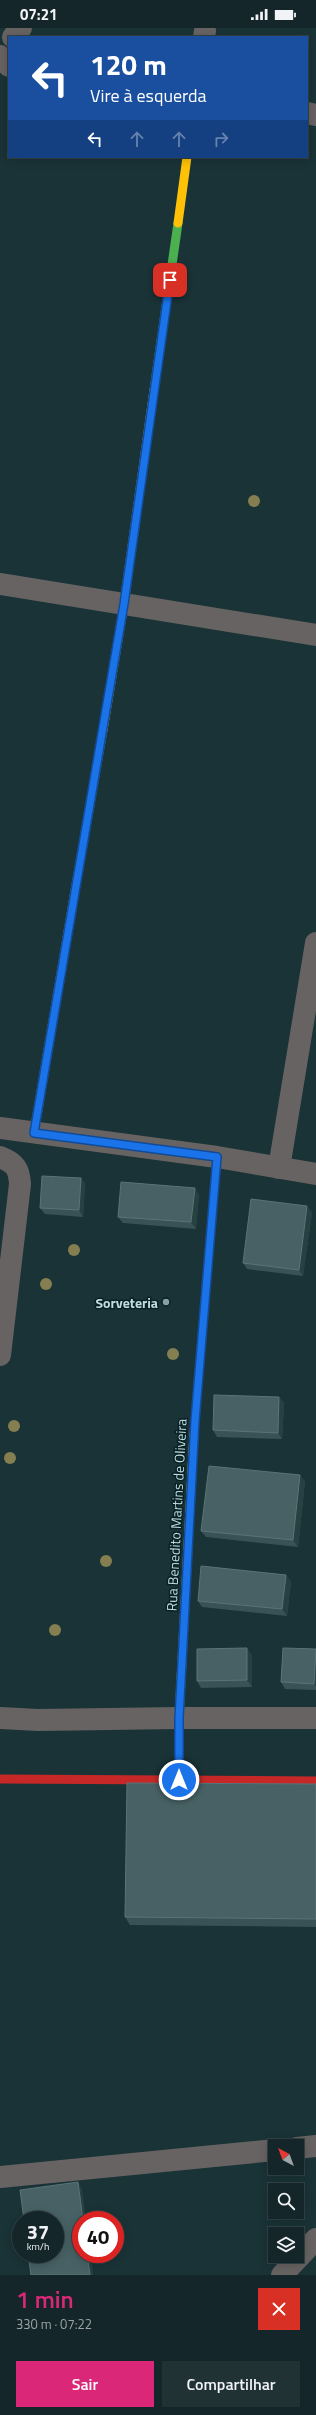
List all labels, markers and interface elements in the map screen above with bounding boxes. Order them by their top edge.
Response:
text: 07:21 [20,3,57,26]
text: 120 m [90,43,167,86]
icon: left [24,52,76,104]
text: Vire à esquerda [90,82,207,109]
icon: left [84,128,106,150]
icon: ahead [126,128,148,150]
icon: ahead [168,128,190,150]
icon: right [210,128,232,150]
pin [153,263,187,297]
icon: arrive [159,269,181,291]
place label: Sorveteria [96,1292,158,1313]
marker: Sorveteria [161,1297,171,1307]
street label: Rua Benedito Martins de Oliveira [160,1418,192,1612]
position arrow [158,1759,200,1801]
north arrow [268,2139,304,2175]
map controls [268,2139,304,2263]
button: search [268,2183,304,2219]
speed limit sign: 40 [72,2211,124,2263]
text: 37 [27,2216,49,2247]
button: layers [268,2227,304,2263]
text: km/h [27,2239,49,2254]
text: 1 min [16,2281,74,2317]
button: close [258,2288,300,2330]
text: 330 m · 07:22 [16,2314,92,2334]
button: Sair [16,2361,154,2407]
button: Compartilhar [162,2361,300,2407]

